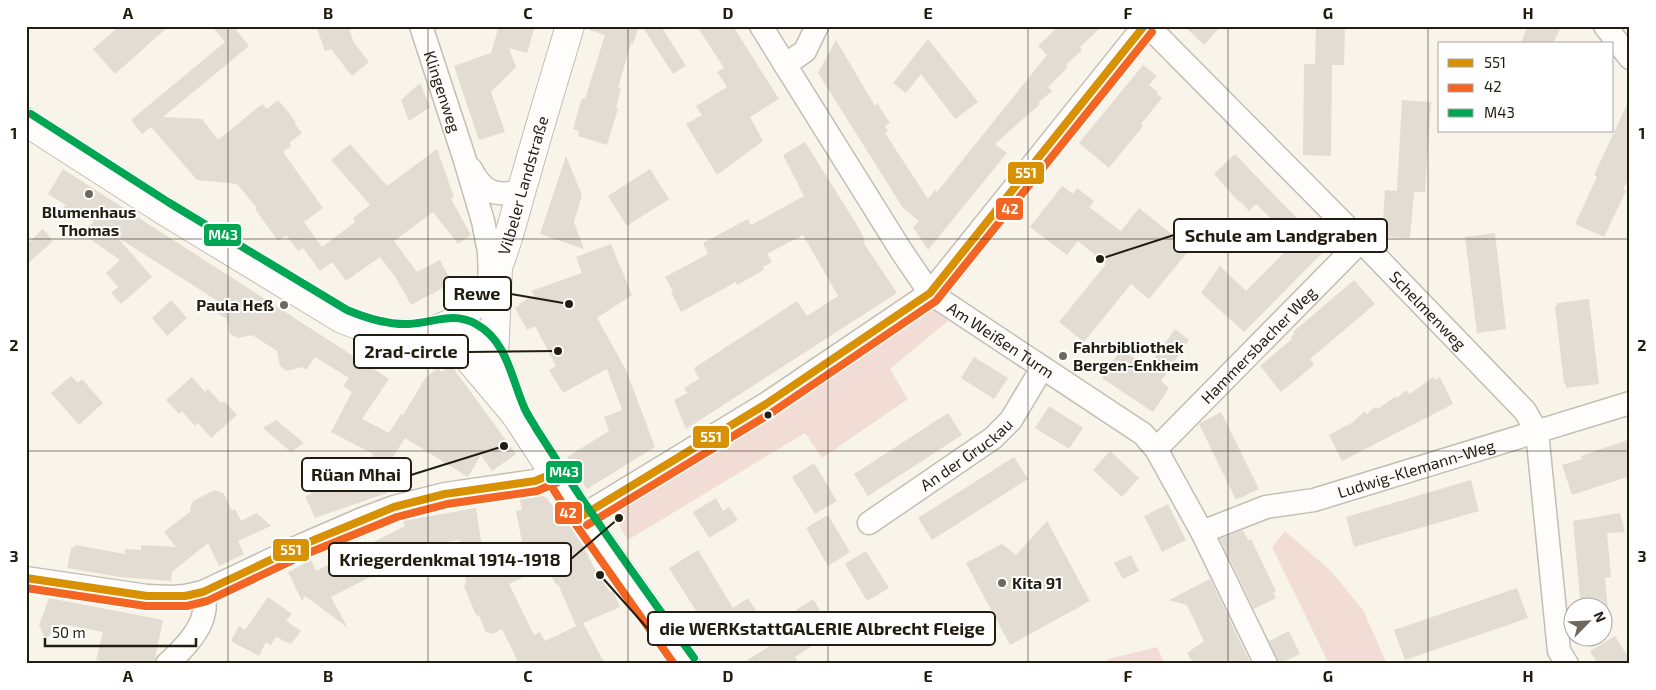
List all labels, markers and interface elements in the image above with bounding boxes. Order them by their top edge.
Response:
text: A [123,3,134,22]
text: B [323,3,333,22]
text: C [523,3,533,22]
text: D [723,3,734,22]
text: E [923,3,933,22]
text: F [1124,3,1133,22]
text: G [1323,3,1333,22]
text: H [1522,3,1534,22]
legend [1438,42,1614,132]
street label: Klingenweg [421,48,465,135]
text: 551 [1484,53,1506,71]
text: 42 [1484,77,1502,95]
text: M43 [1484,103,1515,121]
street label: Vilbeler Landstraße [493,114,552,257]
text: 1 [11,123,17,142]
text: 1 [1639,123,1645,142]
line badge: 551 [1007,161,1045,185]
text: 551 [1015,164,1037,181]
marker: Blumenhaus Thomas [83,188,95,200]
line badge: 42 [995,197,1024,221]
text: 42 [1001,200,1019,217]
place label: Blumenhaus Thomas [42,202,136,239]
callout: Schule am Landgraben [1174,219,1387,252]
line badge: M43 [203,223,242,247]
text: Schule am Landgraben [1185,224,1377,246]
text: M43 [208,226,238,243]
street label: Schelmenweg [1386,267,1471,353]
callout: Rewe [444,277,511,310]
text: Rewe [453,282,501,304]
street label: Hammersbacher Weg [1197,282,1320,407]
place label: Paula Heß [196,295,274,314]
street label: Am Weißen Turm [944,297,1058,382]
marker: Paula Heß [278,299,290,311]
text: 2 [9,335,19,354]
callout: 2rad-circle [354,335,468,368]
text: 2 [1637,335,1647,354]
place label: Fahrbibliothek Bergen-Enkheim [1073,337,1199,374]
text: 2rad-circle [364,340,458,362]
marker: Fahrbibliothek Bergen-Enkheim [1057,350,1069,362]
unlabelled marker [763,410,773,420]
street label: An der Gruckau [916,414,1016,494]
line badge: 551 [692,425,730,449]
text: 551 [700,428,722,445]
street label: Ludwig-Klemann-Weg [1335,435,1497,501]
callout: Rüan Mhai [302,458,411,491]
line badge: M43 [545,460,583,484]
text: Rüan Mhai [311,463,401,485]
text: M43 [549,463,579,480]
line badge: 42 [554,501,583,525]
text: 42 [559,504,577,521]
line badge: 551 [272,538,310,562]
text: 551 [280,541,302,558]
callout: Kriegerdenkmal 1914-1918 [329,543,571,576]
text: 3 [9,546,19,565]
text: 3 [1637,546,1647,565]
text: Kriegerdenkmal 1914-1918 [339,548,561,570]
place label: Kita 91 [1012,573,1062,592]
marker: Kita 91 [996,577,1008,589]
north arrow [1564,598,1614,648]
text: N [1591,608,1610,625]
callout: die WERKstattGALERIE Albrecht Fleige [648,612,995,645]
scale bar [45,615,196,647]
text: die WERKstattGALERIE Albrecht Fleige [659,617,985,639]
text: 50 m [52,623,86,641]
text: A [123,666,134,685]
text: B [323,666,333,685]
text: C [523,666,533,685]
text: D [723,666,734,685]
text: E [923,666,933,685]
text: F [1124,666,1133,685]
text: G [1323,666,1333,685]
text: H [1522,666,1534,685]

